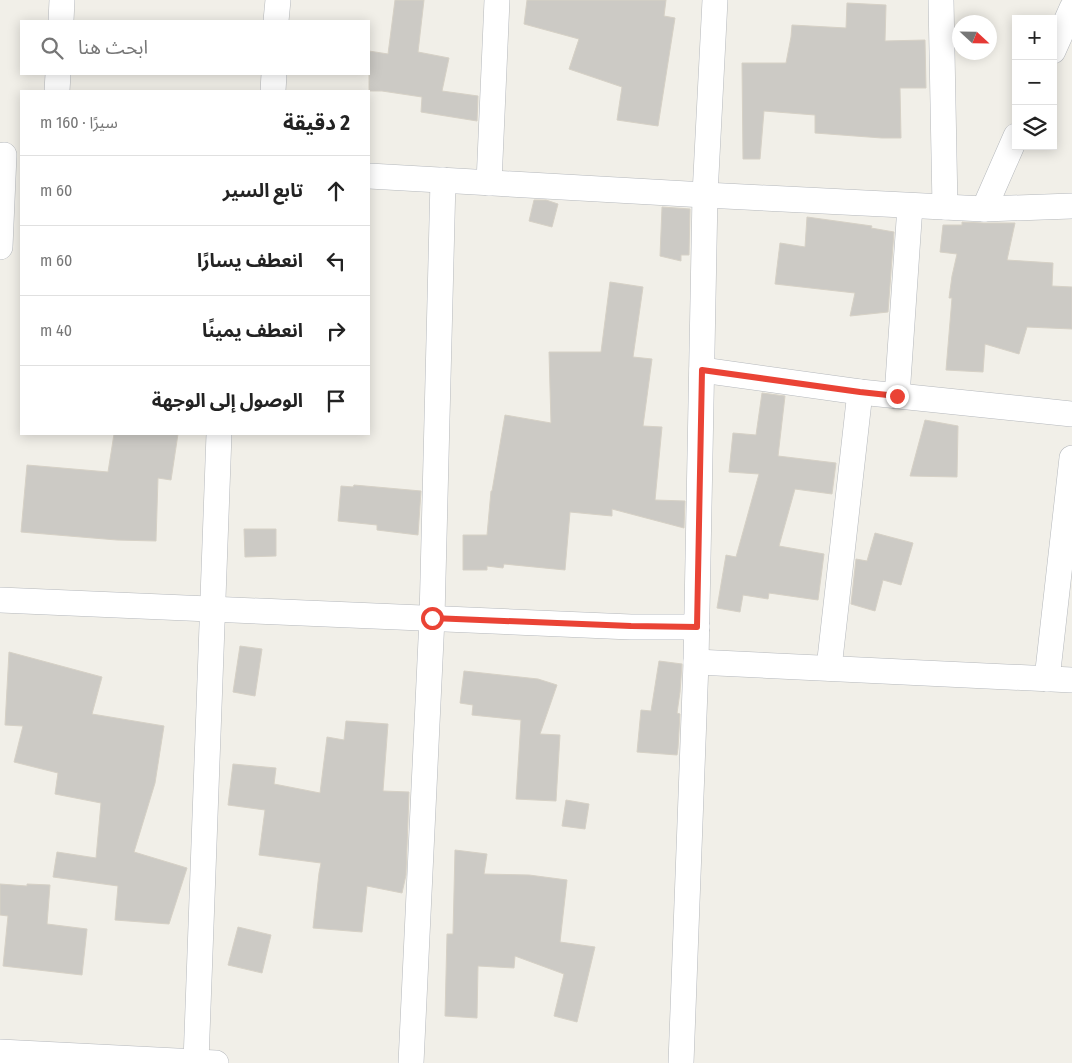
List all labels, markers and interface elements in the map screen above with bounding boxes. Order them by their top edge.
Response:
north arrow [952,15,997,60]
map controls [1012,15,1057,150]
button: + [1012,15,1057,60]
search box [20,20,370,75]
icon: search [38,34,66,62]
text: ابحث هنا [78,36,148,59]
button: − [1012,60,1057,105]
button: layers [1012,105,1057,150]
text: 2 دقيقة [283,110,350,136]
text: سيرًا · 160 m [40,113,118,132]
icon: ahead [322,177,350,205]
text: تابع السير [223,179,303,202]
text: 60 m [40,181,72,200]
icon: left [322,247,350,275]
text: انعطف يسارًا [197,249,303,272]
text: 60 m [40,251,72,270]
icon: right [322,317,350,345]
text: انعطف يمينًا [202,319,303,342]
text: 40 m [40,321,72,340]
route end [886,385,909,408]
icon: arrive [322,387,350,415]
text: الوصول إلى الوجهة [152,389,303,412]
route start [421,607,444,630]

